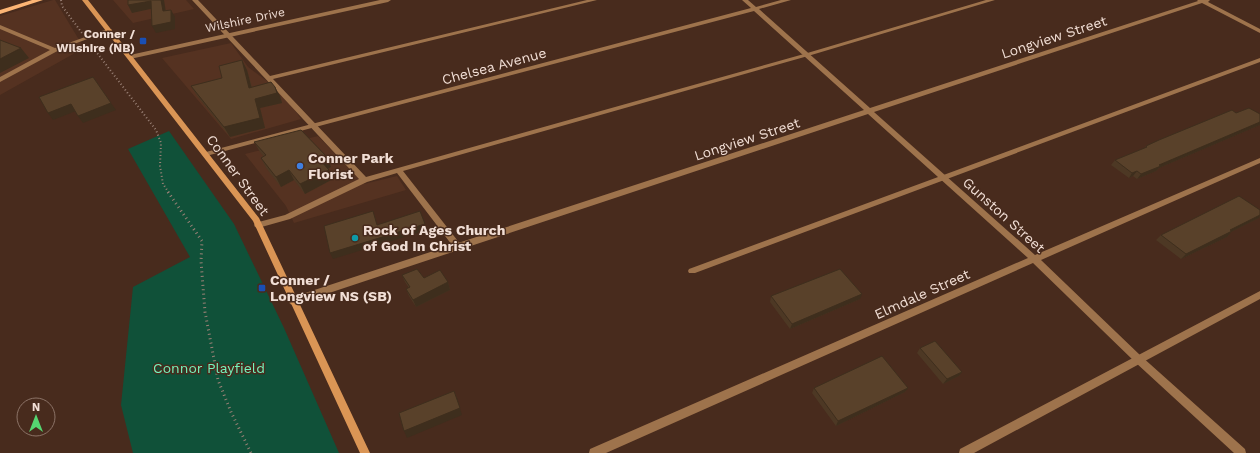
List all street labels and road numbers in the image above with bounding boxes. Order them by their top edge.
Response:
street label: Wilshire Drive [204,5,286,35]
street label: Longview Street [999,12,1109,62]
street label: Chelsea Avenue [440,44,548,88]
street label: Longview Street [692,114,802,164]
street label: Conner Street [203,132,273,219]
street label: Gunston Street [960,174,1048,256]
street label: Elmdale Street [872,266,972,322]

